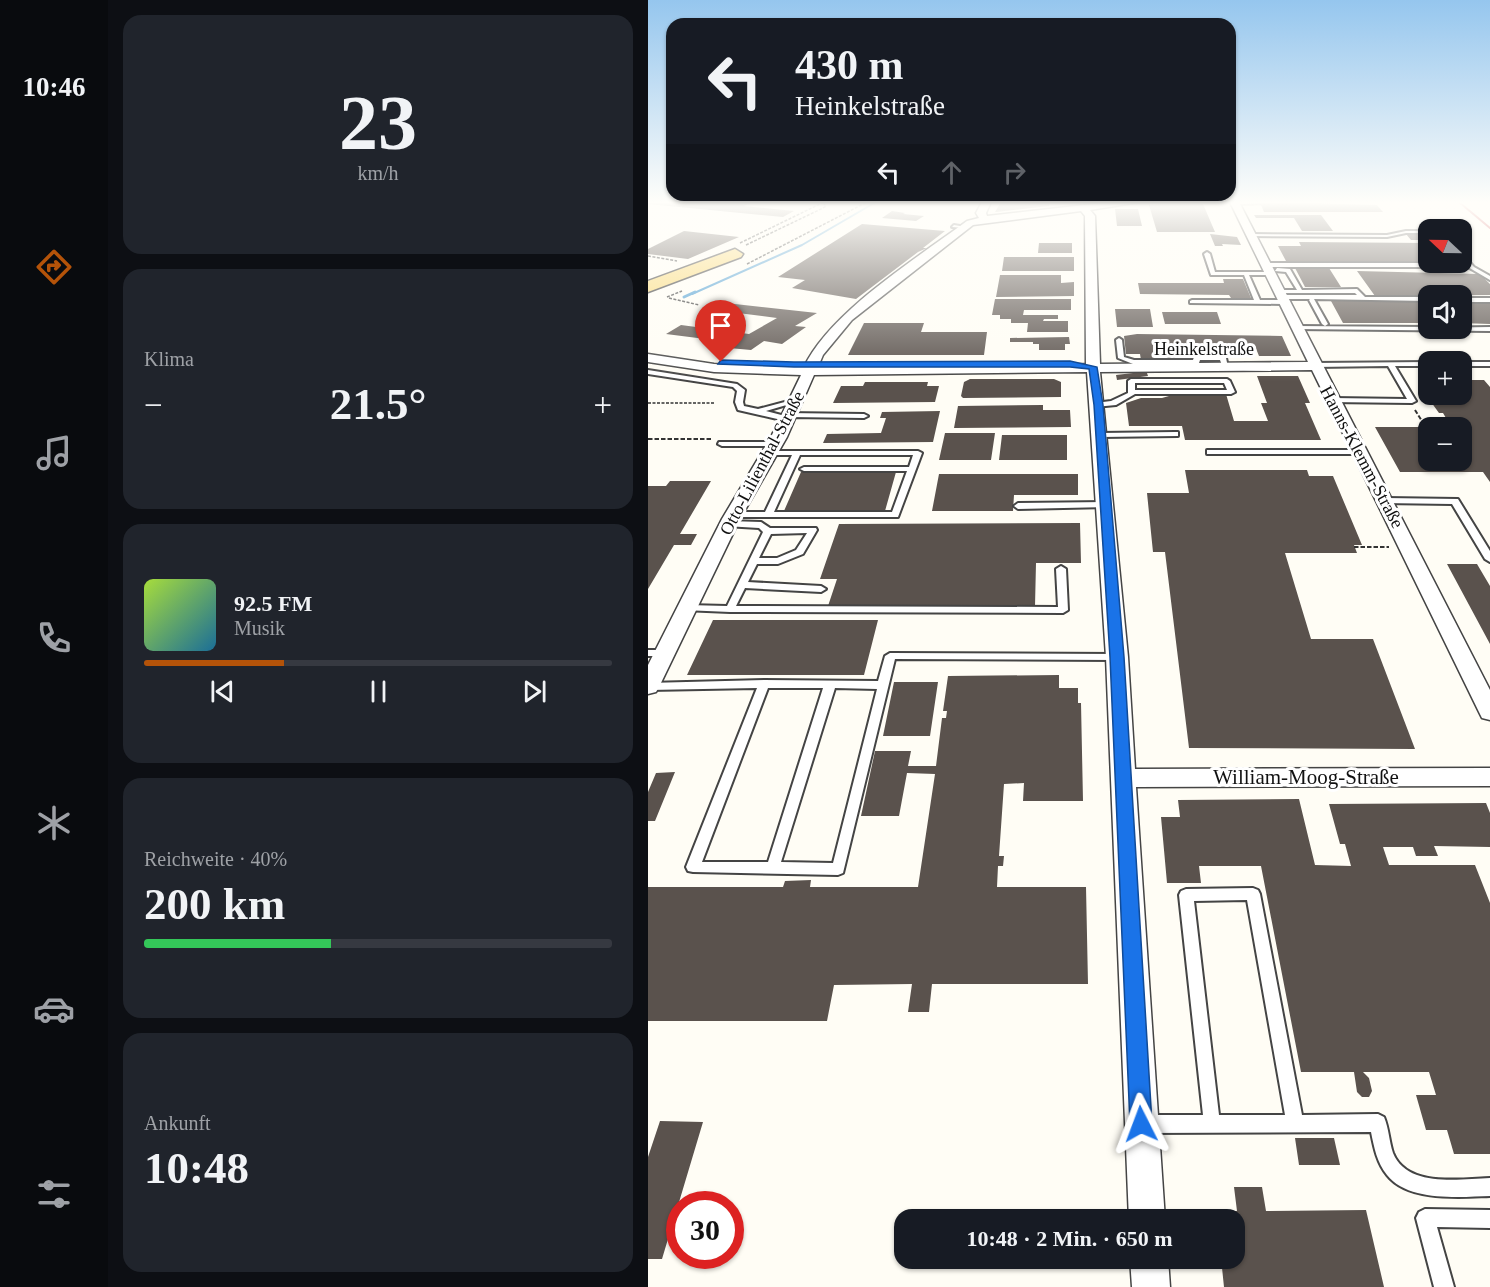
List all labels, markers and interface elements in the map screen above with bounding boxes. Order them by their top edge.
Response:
icon: left [696,42,774,120]
text: 430 m [795,42,904,88]
text: 10:46 [23,72,86,102]
text: 23 [339,79,417,166]
text: Heinkelstraße [795,91,945,121]
icon: left [872,156,905,189]
icon: ahead [935,156,968,189]
icon: right [998,156,1031,189]
text: km/h [357,162,399,184]
north arrow [1418,219,1472,273]
map controls [1418,219,1472,471]
icon: directions [33,246,75,288]
button: sound [1418,285,1472,339]
pin [695,300,746,362]
icon: arrive [704,309,737,342]
street label: Heinkelstraße [1154,339,1254,359]
text: Klima [144,348,194,370]
button: + [1418,351,1472,405]
text: 21.5° [330,379,426,429]
street label: Hanns-Klemm-Straße [1316,383,1408,531]
text: − [144,387,163,423]
text: + [593,387,612,423]
street label: Otto-Lilienthal-Straße [716,388,808,538]
button: − [1418,417,1472,471]
icon: music [33,432,75,474]
text: 92.5 FM [234,591,312,616]
icon: phone [33,617,75,659]
text: Musik [234,617,285,639]
icon: previous [206,675,239,708]
icon: pause [362,675,395,708]
icon: next [518,675,551,708]
street label: William-Moog-Straße [1213,765,1399,789]
icon: climate [33,802,75,844]
text: Reichweite · 40% [144,848,287,870]
text: 200 km [144,879,285,929]
icon: car [33,988,75,1030]
position arrow [1109,1092,1173,1156]
text: Ankunft [144,1112,211,1134]
text: 10:48 [144,1143,249,1193]
icon: filters [33,1173,75,1215]
speed limit sign: 30 [666,1191,744,1269]
text: 10:48 · 2 Min. · 650 m [967,1226,1172,1251]

